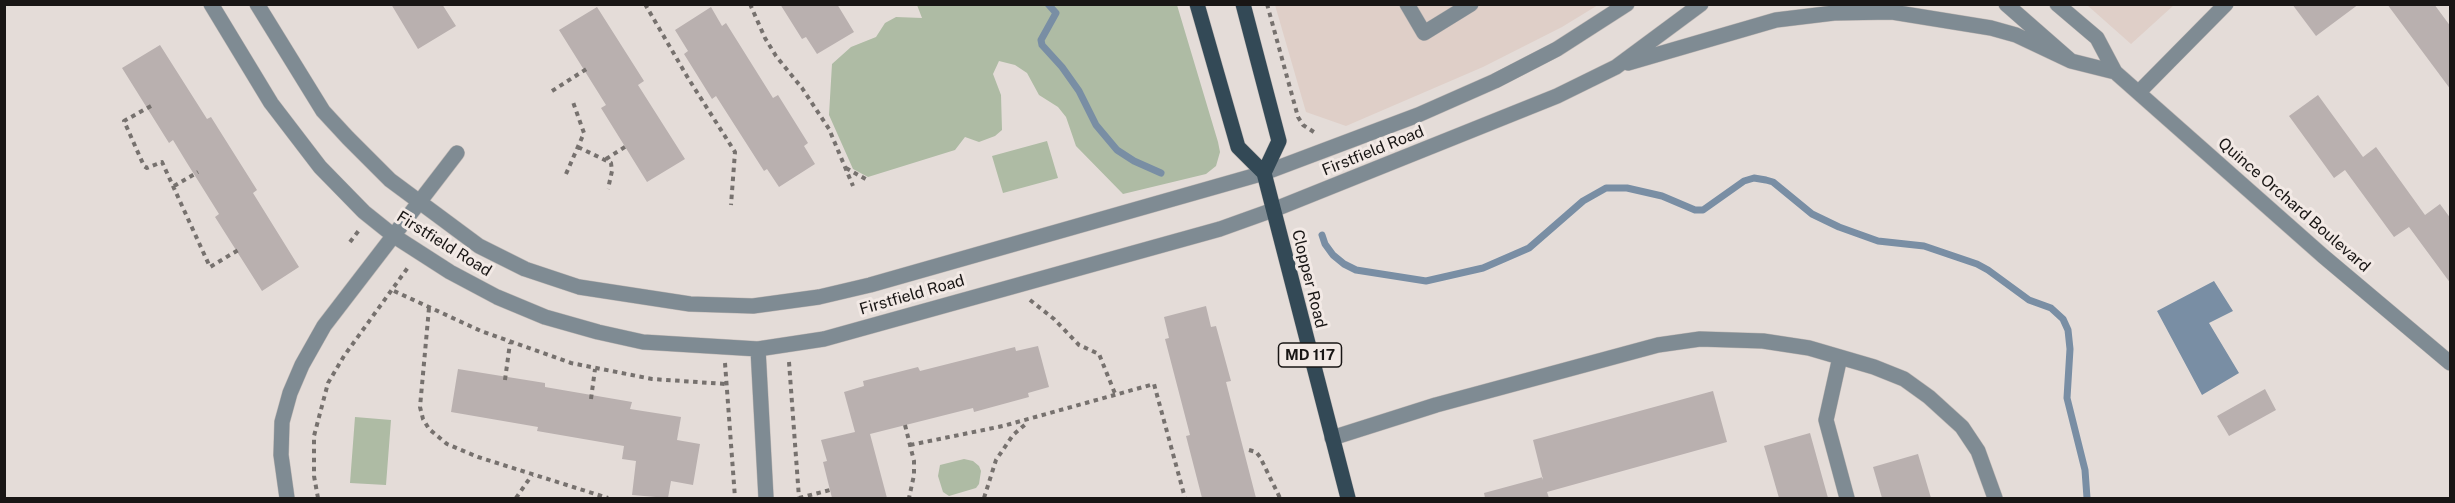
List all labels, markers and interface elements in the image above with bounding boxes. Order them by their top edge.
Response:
street label: Firstfield Road [1319,122,1427,180]
street label: Quince Orchard Boulevard [2214,134,2374,276]
street label: Firstfield Road [393,207,495,281]
street label: Clopper Road [1288,228,1330,330]
street label: Firstfield Road [857,271,967,319]
road number: MD 117 [1278,343,1342,367]

